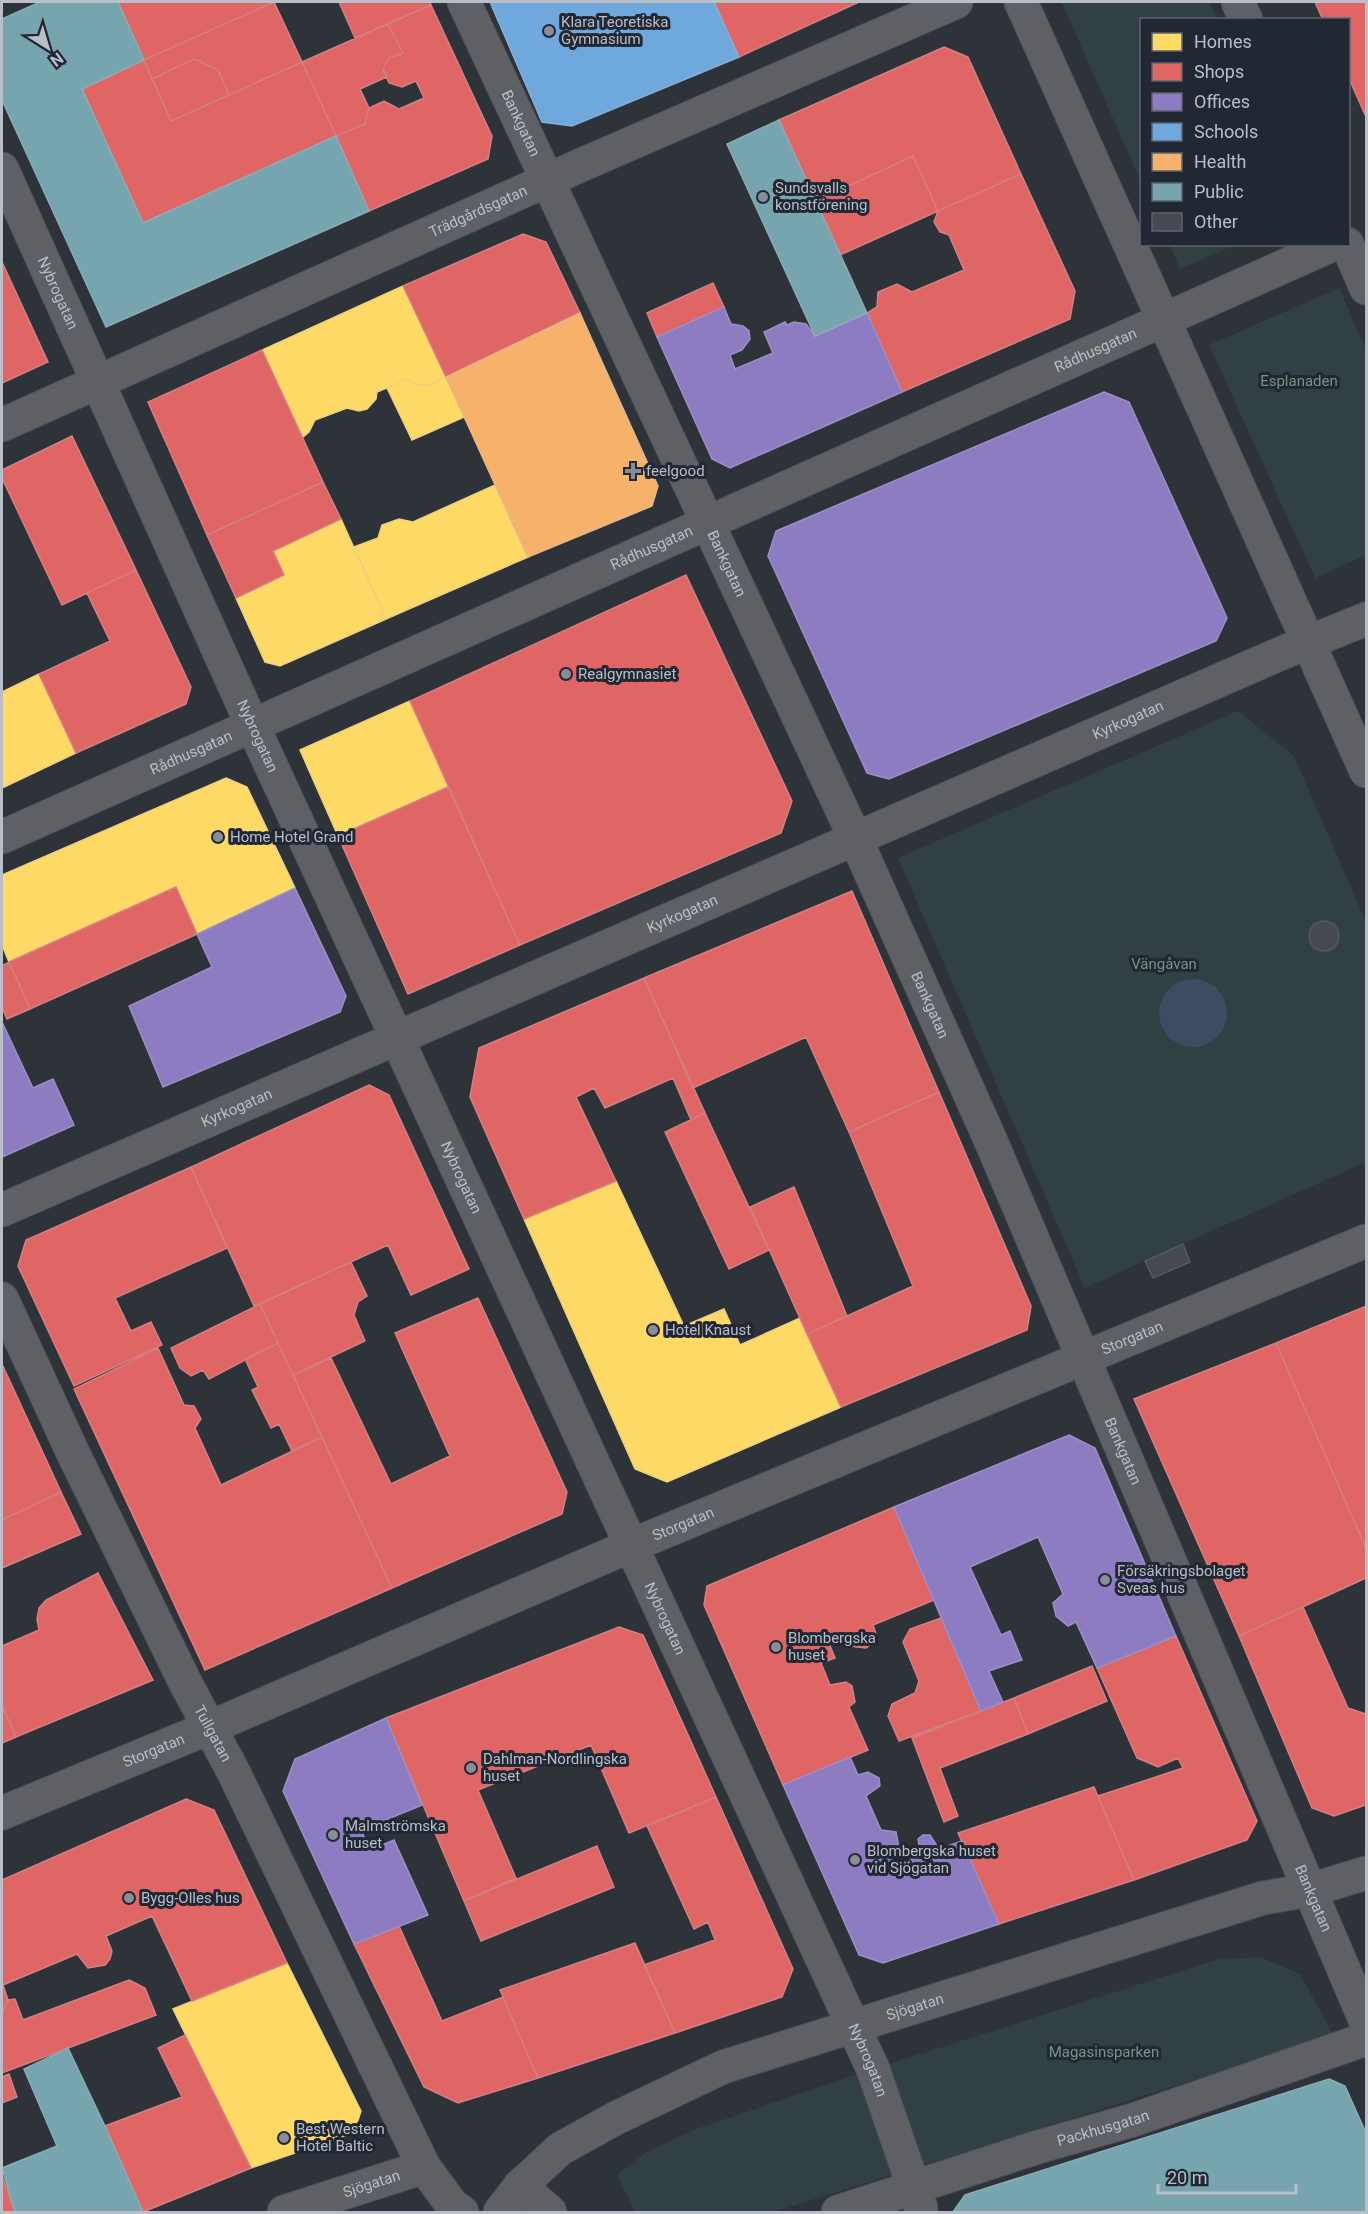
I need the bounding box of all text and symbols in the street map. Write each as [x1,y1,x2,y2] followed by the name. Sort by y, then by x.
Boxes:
[561,13,668,48] place label: Klara Teoretiska Gymnasium
[18,18,78,78] north arrow
[1140,18,1350,246] legend
[542,24,556,38] marker: Klara Teoretiska Gymnasium
[1194,31,1252,52] text: Homes
[46,49,67,71] text: N
[1194,61,1244,82] text: Shops
[498,87,544,159] street label: Bankgatan
[1194,91,1250,112] text: Offices
[1194,121,1258,142] text: Schools
[1194,151,1246,172] text: Health
[775,179,867,214] place label: Sundsvalls konstförening
[426,181,530,241] street label: Trädgårdsgatan
[1194,181,1244,202] text: Public
[756,190,770,204] marker: Sundsvalls konstförening
[1194,211,1238,232] text: Other
[34,254,82,332] street label: Nybrogatan
[1052,324,1139,376] street label: Rådhusgatan
[1260,372,1338,390] park label: Esplanaden
[624,462,642,480] marker: feelgood
[646,462,705,480] place label: feelgood
[608,522,695,574] street label: Rådhusgatan
[703,527,750,600] street label: Bankgatan
[578,665,676,683] place label: Realgymnasiet
[559,667,573,681] marker: Realgymnasiet
[233,697,282,775] street label: Nybrogatan
[1090,697,1166,743] street label: Kyrkogatan
[147,727,235,779] street label: Rådhusgatan
[230,828,353,846] place label: Home Hotel Grand
[211,830,225,844] marker: Home Hotel Grand
[644,891,721,937] street label: Kyrkogatan
[1131,955,1197,973] park label: Vängåvan
[907,969,953,1041] street label: Bankgatan
[199,1085,275,1131] street label: Kyrkogatan
[437,1138,486,1216] street label: Nybrogatan
[1099,1317,1166,1359] street label: Storgatan
[665,1321,751,1339] place label: Hotel Knaust
[646,1323,660,1337] marker: Hotel Knaust
[1101,1415,1145,1487] street label: Bankgatan
[650,1503,717,1545] street label: Storgatan
[1117,1562,1246,1597] place label: Försäkringsbolaget Sveas hus
[1098,1573,1112,1587] marker: Försäkringsbolaget Sveas hus
[641,1579,689,1658] street label: Nybrogatan
[788,1629,876,1664] place label: Blombergska huset
[769,1640,783,1654] marker: Blombergska huset
[190,1702,235,1765] street label: Tullgatan
[120,1730,187,1771] street label: Storgatan
[483,1750,627,1785] place label: Dahlman-Nordlingska huset
[464,1761,478,1775] marker: Dahlman-Nordlingska huset
[345,1817,446,1852] place label: Malmströmska huset
[326,1828,340,1842] marker: Malmströmska huset
[867,1842,996,1877] place label: Blombergska huset vid Sjögatan
[848,1853,862,1867] marker: Blombergska huset vid Sjögatan
[1291,1862,1336,1935] street label: Bankgatan
[141,1889,240,1907] place label: Bygg-Olles hus
[122,1891,136,1905] marker: Bygg-Olles hus
[884,1990,946,2024] street label: Sjögatan
[844,2021,891,2099] street label: Nybrogatan
[1049,2043,1159,2061] park label: Magasinsparken
[1055,2106,1152,2150] street label: Packhusgatan
[296,2120,385,2155] place label: Best Western Hotel Baltic
[277,2131,291,2145] marker: Best Western Hotel Baltic
[1158,2157,1296,2195] scale bar
[341,2166,402,2201] street label: Sjögatan
[1167,2167,1207,2188] text: 20 m

